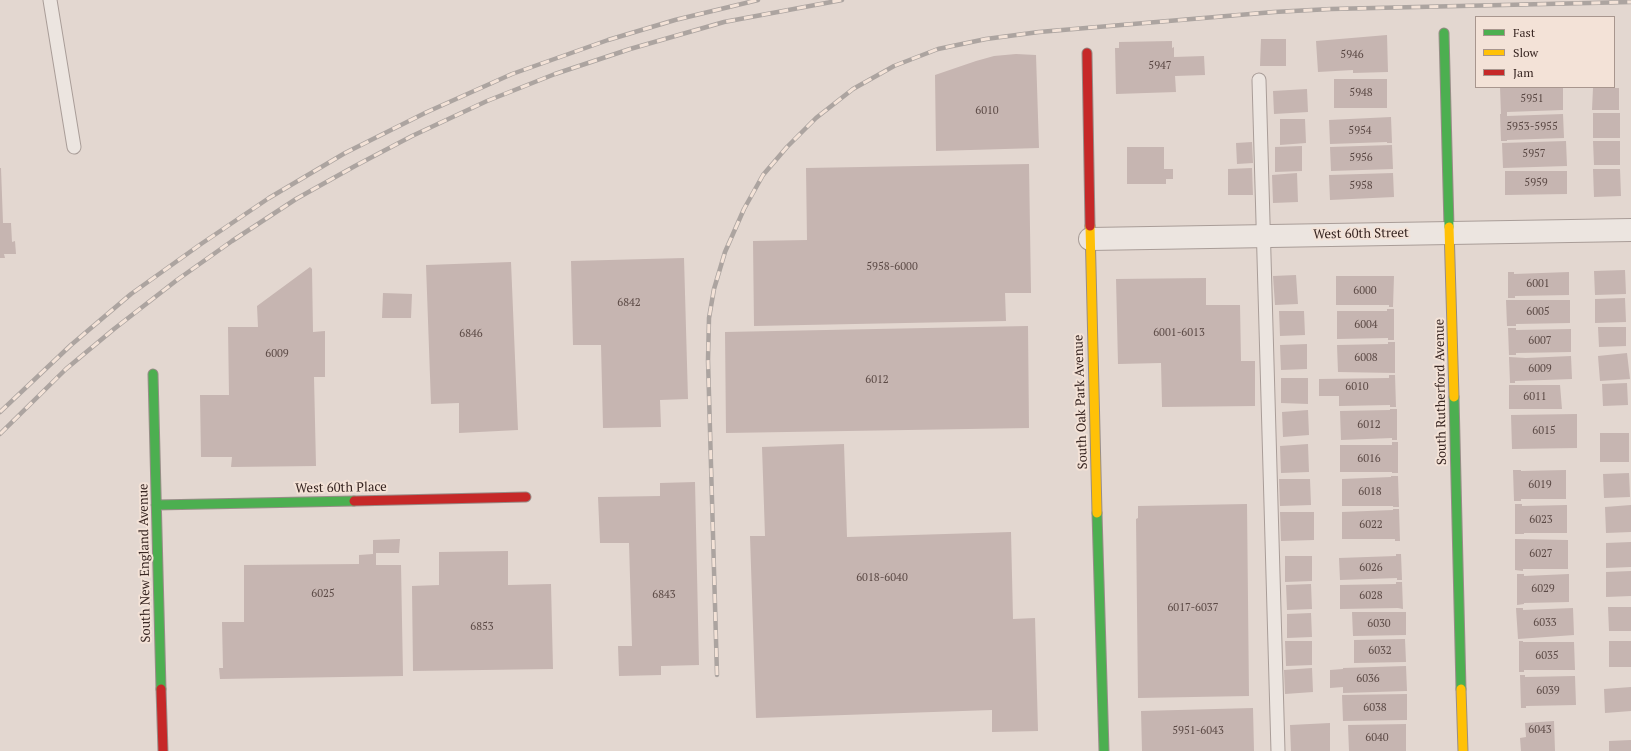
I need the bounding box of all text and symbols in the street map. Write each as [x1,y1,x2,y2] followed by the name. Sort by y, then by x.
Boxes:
[1475,16,1615,88] legend
[1513,25,1535,40] text: Fast
[1513,45,1538,60] text: Slow
[1340,48,1364,62] house number: 5946
[1148,59,1172,73] house number: 5947
[1513,65,1534,80] text: Jam
[1349,86,1373,100] house number: 5948
[1520,92,1544,106] house number: 5951
[975,104,999,118] house number: 6010
[1506,120,1558,134] house number: 5953-5955
[1348,124,1372,138] house number: 5954
[1522,147,1546,161] house number: 5957
[1349,151,1373,165] house number: 5956
[1524,176,1548,190] house number: 5959
[1349,179,1373,193] house number: 5958
[1313,225,1409,243] street label: West 60th Street
[866,260,918,274] house number: 5958-6000
[1526,277,1550,291] house number: 6001
[1353,284,1377,298] house number: 6000
[617,296,641,310] house number: 6842
[1526,305,1550,319] house number: 6005
[1354,318,1378,332] house number: 6004
[1432,319,1450,465] street label: South Rutherford Avenue
[1153,326,1205,340] house number: 6001-6013
[459,327,483,341] house number: 6846
[1071,334,1091,470] street label: South Oak Park Avenue
[1528,334,1552,348] house number: 6007
[265,347,289,361] house number: 6009
[1354,351,1378,365] house number: 6008
[1528,362,1552,376] house number: 6009
[865,373,889,387] house number: 6012
[1345,380,1369,394] house number: 6010
[1523,390,1547,404] house number: 6011
[1357,418,1381,432] house number: 6012
[1532,424,1556,438] house number: 6015
[1357,452,1381,466] house number: 6016
[1528,478,1552,492] house number: 6019
[295,479,387,497] street label: West 60th Place
[136,483,154,643] street label: South New England Avenue
[1358,485,1382,499] house number: 6018
[1529,513,1553,527] house number: 6023
[1359,518,1383,532] house number: 6022
[1529,547,1553,561] house number: 6027
[1359,561,1383,575] house number: 6026
[856,571,908,585] house number: 6018-6040
[1531,582,1555,596] house number: 6029
[311,587,335,601] house number: 6025
[652,588,676,602] house number: 6843
[1359,589,1383,603] house number: 6028
[1167,601,1219,615] house number: 6017-6037
[1533,616,1557,630] house number: 6033
[1367,617,1391,631] house number: 6030
[470,620,494,634] house number: 6853
[1368,644,1392,658] house number: 6032
[1535,649,1559,663] house number: 6035
[1356,672,1380,686] house number: 6036
[1536,684,1560,698] house number: 6039
[1363,701,1387,715] house number: 6038
[1528,723,1552,737] house number: 6043
[1172,724,1224,738] house number: 5951-6043
[1365,731,1389,745] house number: 6040

